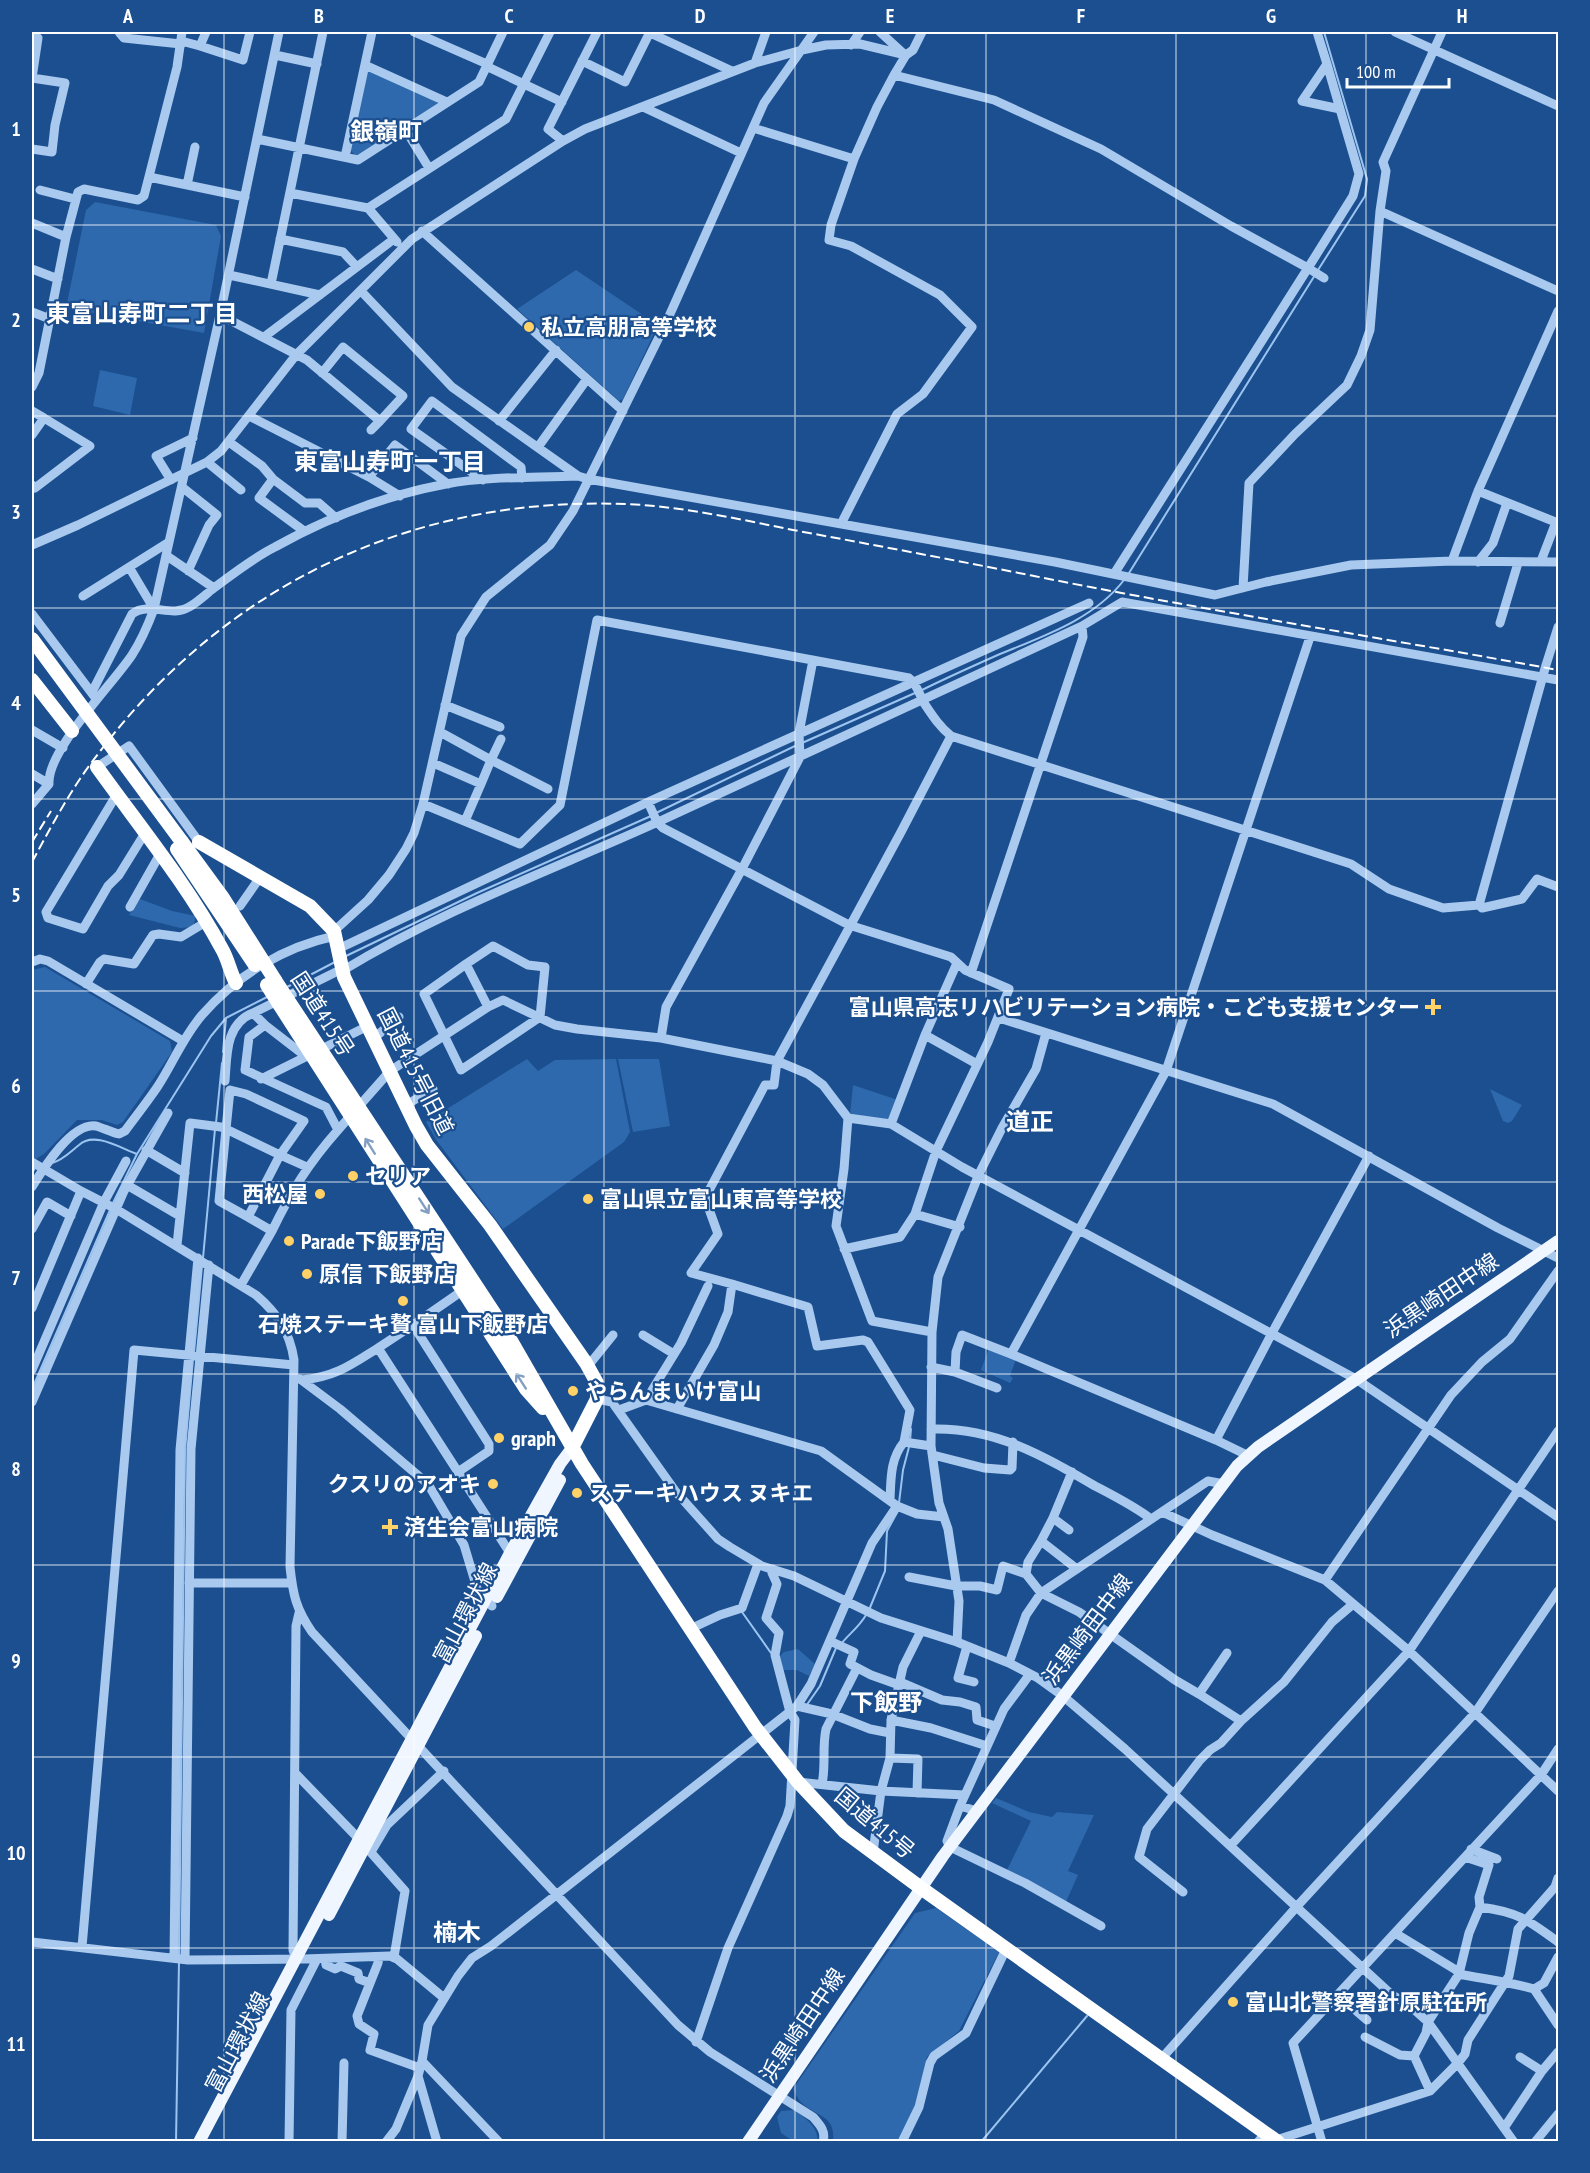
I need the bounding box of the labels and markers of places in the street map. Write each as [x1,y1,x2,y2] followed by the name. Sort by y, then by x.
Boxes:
[541,313,717,341] place label: 私立高朋高等学校
[522,320,536,334] marker: 私立高朋高等学校
[848,993,1420,1021] place label: 富山県高志リハビリテーション病院・こども支援センター
[1424,998,1442,1016] marker: 富山県高志リハビリテーション病院・こども支援センター
[365,1162,431,1190] place label: セリア
[346,1169,360,1183] marker: セリア
[242,1180,308,1208] place label: 西松屋
[600,1185,842,1213] place label: 富山県立富山東高等学校
[313,1187,327,1201] marker: 西松屋
[581,1192,595,1206] marker: 富山県立富山東高等学校
[301,1227,443,1255] place label: Parade下飯野店
[282,1234,296,1248] marker: Parade下飯野店
[319,1260,456,1288] place label: 原信 下飯野店
[300,1267,314,1281] marker: 原信 下飯野店
[396,1294,410,1308] marker: 石焼ステーキ贅 富山下飯野店
[258,1310,548,1338] place label: 石焼ステーキ贅 富山下飯野店
[585,1377,761,1405] place label: やらんまいけ富山
[566,1384,580,1398] marker: やらんまいけ富山
[511,1424,556,1452] place label: graph
[492,1431,506,1445] marker: graph
[328,1470,481,1498] place label: クスリのアオキ
[486,1477,500,1491] marker: クスリのアオキ
[589,1479,814,1507] place label: ステーキハウス ヌキエ
[570,1486,584,1500] marker: ステーキハウス ヌキエ
[404,1513,558,1541] place label: 済生会富山病院
[381,1518,399,1536] marker: 済生会富山病院
[1245,1988,1487,2016] place label: 富山北警察署針原駐在所
[1226,1995,1240,2009] marker: 富山北警察署針原駐在所

